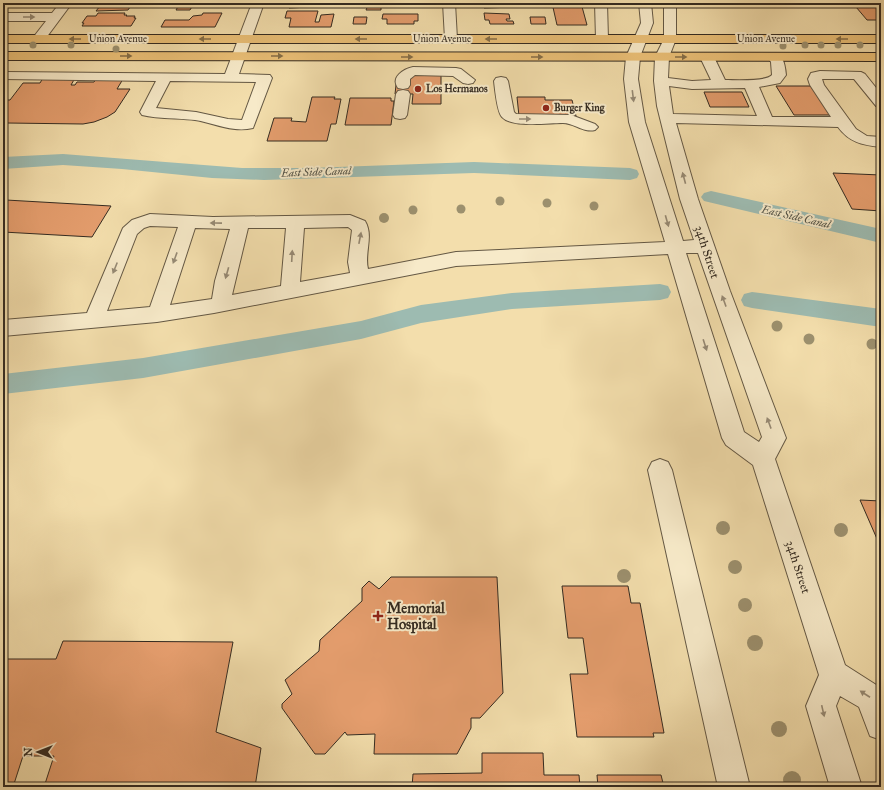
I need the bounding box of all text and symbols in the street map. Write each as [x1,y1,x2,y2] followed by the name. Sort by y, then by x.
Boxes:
[23,14,36,20] one-way arrow
[89,33,147,45] street label: Union Avenue
[413,33,471,45] street label: Union Avenue
[737,33,795,45] street label: Union Avenue
[68,36,81,42] one-way arrow
[198,36,211,42] one-way arrow
[354,36,367,42] one-way arrow
[484,36,497,42] one-way arrow
[835,36,848,42] one-way arrow
[120,53,133,59] one-way arrow
[271,53,284,59] one-way arrow
[401,54,414,60] one-way arrow
[531,54,544,60] one-way arrow
[675,54,688,60] one-way arrow
[426,83,488,95] place label: Los Hermanos
[413,84,423,94] marker: Los Hermanos
[630,90,636,102] one-way arrow
[554,102,605,114] place label: Burger King
[541,103,551,113] marker: Burger King
[519,116,532,122] one-way arrow
[280,164,352,180] water label: East Side Canal
[681,171,687,183] one-way arrow
[759,203,833,231] water label: East Side Canal
[664,215,670,227] one-way arrow
[210,219,222,226] one-way arrow
[692,224,722,281] street label: 34th Street
[357,232,363,245] one-way arrow
[288,250,295,262] one-way arrow
[172,252,178,264] one-way arrow
[111,262,117,274] one-way arrow
[224,268,230,280] one-way arrow
[720,295,726,307] one-way arrow
[702,340,708,352] one-way arrow
[765,417,771,429] one-way arrow
[783,539,813,596] street label: 34th Street
[387,600,446,634] place label: Memorial Hospital
[372,610,384,622] marker: Memorial Hospital
[859,690,871,697] one-way arrow
[821,705,827,718] one-way arrow
[18,732,58,772] north arrow
[22,747,35,757] text: N

